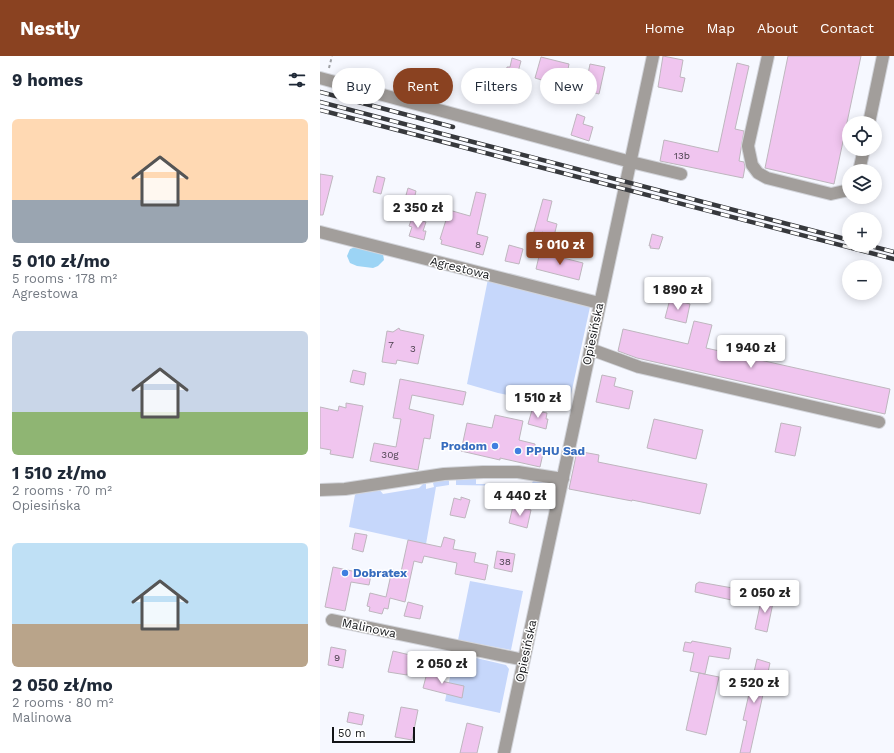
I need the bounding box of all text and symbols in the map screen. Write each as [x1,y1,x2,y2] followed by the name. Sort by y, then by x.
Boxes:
[20,17,80,40] text: Nestly
[644,20,684,36] text: Home
[706,20,735,36] text: Map
[757,20,798,36] text: About
[820,20,874,36] text: Contact
[332,68,385,104] chip: Buy
[393,68,453,104] chip: Rent
[461,68,532,104] chip: Filters
[540,68,597,104] chip: New
[286,69,308,91] icon: filters
[12,70,83,90] text: 9 homes
[842,116,882,300] map controls
[842,116,882,156] button: locate
[124,145,196,217] icon: home
[674,150,690,161] house number: 13b
[842,164,882,204] button: layers
[377,195,459,229] pin: 2 350 zł
[393,200,443,215] text: 2 350 zł
[842,212,882,252] button: +
[519,232,601,266] pin: 5 010 zł
[535,237,585,252] text: 5 010 zł
[475,239,481,250] house number: 8
[12,251,110,271] text: 5 010 zł/mo
[429,254,491,282] street label: Agrestowa
[842,260,882,300] button: −
[12,271,117,286] text: 5 rooms · 178 m²
[637,277,719,311] pin: 1 890 zł
[653,282,703,297] text: 1 890 zł
[12,286,78,301] text: Agrestowa
[580,301,606,366] street label: Opiesińska
[710,335,792,369] pin: 1 940 zł
[388,339,394,350] house number: 7
[726,340,776,355] text: 1 940 zł
[410,343,416,354] house number: 3
[124,357,196,429] icon: home
[497,385,579,419] pin: 1 510 zł
[515,390,561,405] text: 1 510 zł
[441,439,487,453] place label: Prodom
[490,441,500,451] marker: Prodom
[526,444,585,458] place label: PPHU Sad
[513,446,523,456] marker: PPHU Sad
[381,449,399,460] house number: 30g
[12,463,106,483] text: 1 510 zł/mo
[12,483,112,498] text: 2 rooms · 70 m²
[479,483,561,517] pin: 4 440 zł
[494,488,546,503] text: 4 440 zł
[12,498,81,513] text: Opiesińska
[499,556,511,567] house number: 38
[353,566,407,580] place label: Dobratex
[340,568,350,578] marker: Dobratex
[124,569,196,641] icon: home
[724,580,806,614] pin: 2 050 zł
[739,585,791,600] text: 2 050 zł
[341,615,398,641] street label: Malinowa
[513,618,539,683] street label: Opiesińska
[401,651,483,685] pin: 2 050 zł
[334,652,340,663] house number: 9
[416,656,468,671] text: 2 050 zł
[713,670,795,704] pin: 2 520 zł
[12,675,113,695] text: 2 050 zł/mo
[729,675,779,690] text: 2 520 zł
[12,695,113,710] text: 2 rooms · 80 m²
[12,710,72,725] text: Malinowa
[332,725,415,744] scale bar
[338,727,365,740] text: 50 m

